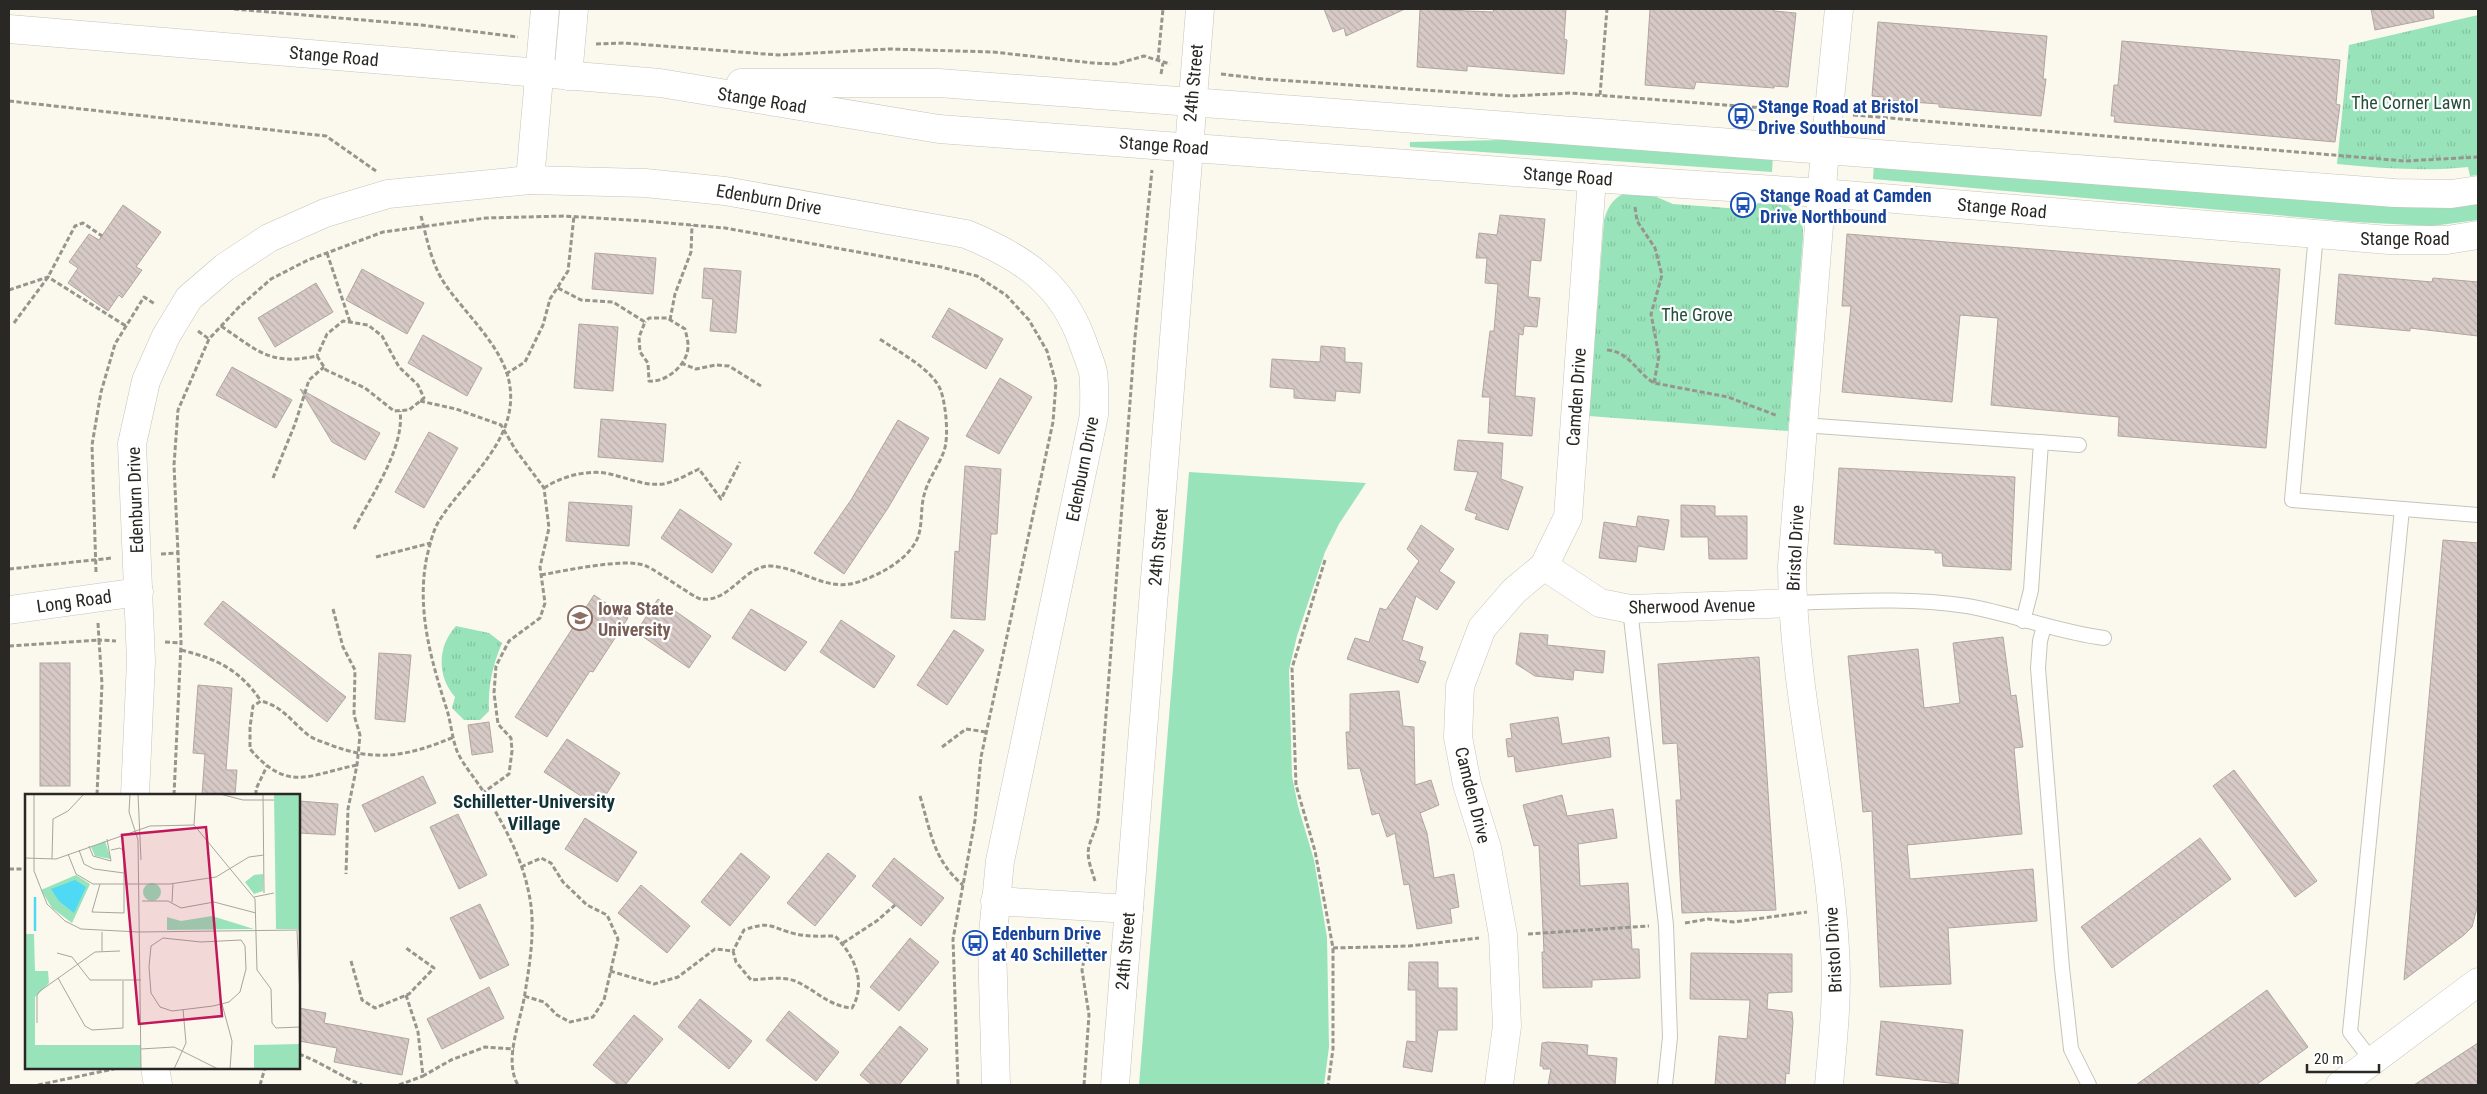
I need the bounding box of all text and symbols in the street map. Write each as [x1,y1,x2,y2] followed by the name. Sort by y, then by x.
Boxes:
[288,42,380,70] street label: Stange Road
[1179,43,1207,123] street label: 24th Street
[716,83,808,117] street label: Stange Road
[2351,92,2471,113] park label: The Corner Lawn
[1758,96,1919,138] place label: Stange Road at Bristol Drive Southbound
[1728,103,1754,129] bus stop icon: Stange Road at Bristol Drive Southbound
[1119,131,1209,159] street label: Stange Road
[1523,162,1613,190] street label: Stange Road
[715,179,823,219] street label: Edenburn Drive
[1760,185,1932,227] place label: Stange Road at Camden Drive Northbound
[1730,192,1756,218] bus stop icon: Stange Road at Camden Drive Northbound
[1956,194,2048,222] street label: Stange Road
[2360,228,2450,249] street label: Stange Road
[1661,304,1733,325] park label: The Grove
[1562,347,1590,447] street label: Camden Drive
[1062,415,1102,523] street label: Edenburn Drive
[123,446,147,554] street label: Edenburn Drive
[1782,505,1808,591] street label: Bristol Drive
[1144,507,1172,587] street label: 24th Street
[35,585,113,617] street label: Long Road
[1628,594,1756,618] street label: Sherwood Avenue
[598,598,674,640] place label: Iowa State University
[567,605,593,631] school or university icon: Iowa State University
[1451,745,1495,845] street label: Camden Drive
[453,790,616,835] district label: Schilletter-University Village
[25,794,300,1069] inset map
[1820,907,1846,993] street label: Bristol Drive
[1111,911,1139,991] street label: 24th Street
[992,923,1107,965] place label: Edenburn Drive at 40 Schilletter
[962,930,988,956] bus stop icon: Edenburn Drive at 40 Schilletter
[2307,1042,2380,1074] scale bar
[2314,1050,2344,1068] text: 20 m

